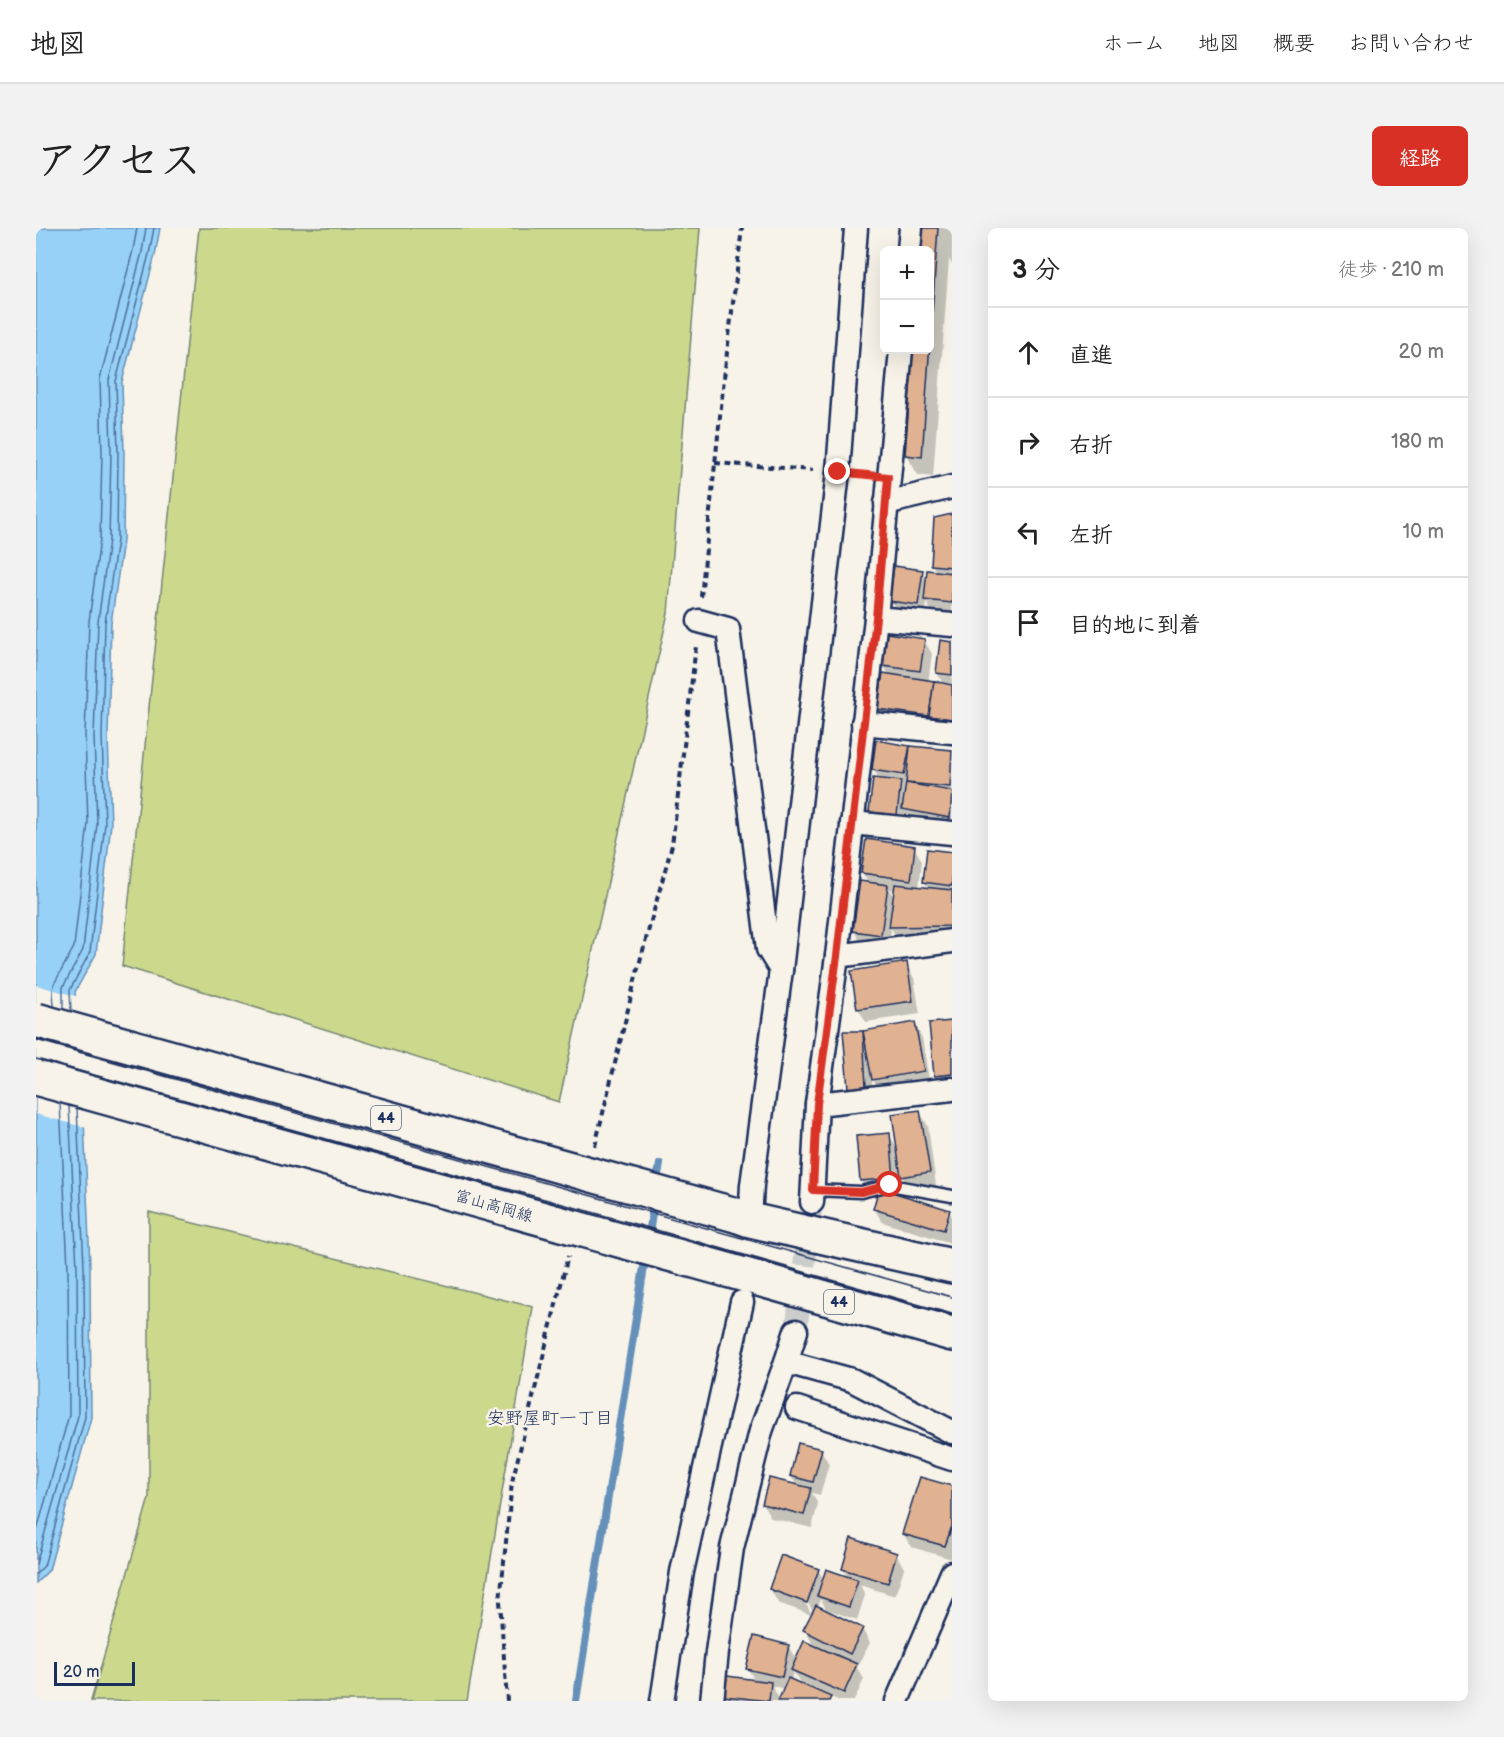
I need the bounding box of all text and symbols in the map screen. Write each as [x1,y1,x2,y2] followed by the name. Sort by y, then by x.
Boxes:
[30,28,86,61] text: 地図
[1103,31,1165,56] text: ホーム
[1198,31,1240,56] text: 地図
[1273,31,1315,56] text: 概要
[1348,31,1474,56] text: お問い合わせ
[1372,126,1468,186] button: 経路
[36,136,201,187] text: アクセス
[880,246,934,354] map controls
[880,246,934,300] button: +
[1012,255,1060,286] text: 3 分
[1338,258,1444,282] text: 徒歩 · 210 m
[880,300,934,354] button: −
[1012,336,1045,369] icon: ahead
[1399,340,1444,364] text: 20 m
[1069,342,1113,369] text: 直進
[1012,426,1045,459] icon: right
[1391,430,1444,454] text: 180 m
[1069,432,1113,459] text: 右折
[824,458,850,484] route end
[1012,516,1045,549] icon: left
[1403,520,1444,544] text: 10 m
[1069,522,1113,549] text: 左折
[1012,606,1045,639] icon: arrive
[1069,612,1201,639] text: 目的地に到着
[371,1106,401,1130] road number: 44
[876,1171,902,1197] route start
[453,1186,535,1227] street label: 富山高岡線
[824,1290,854,1314] road number: 44
[487,1408,613,1429] district label: 安野屋町一丁目
[54,1659,135,1686] scale bar
[63,1663,99,1682] text: 20 m

